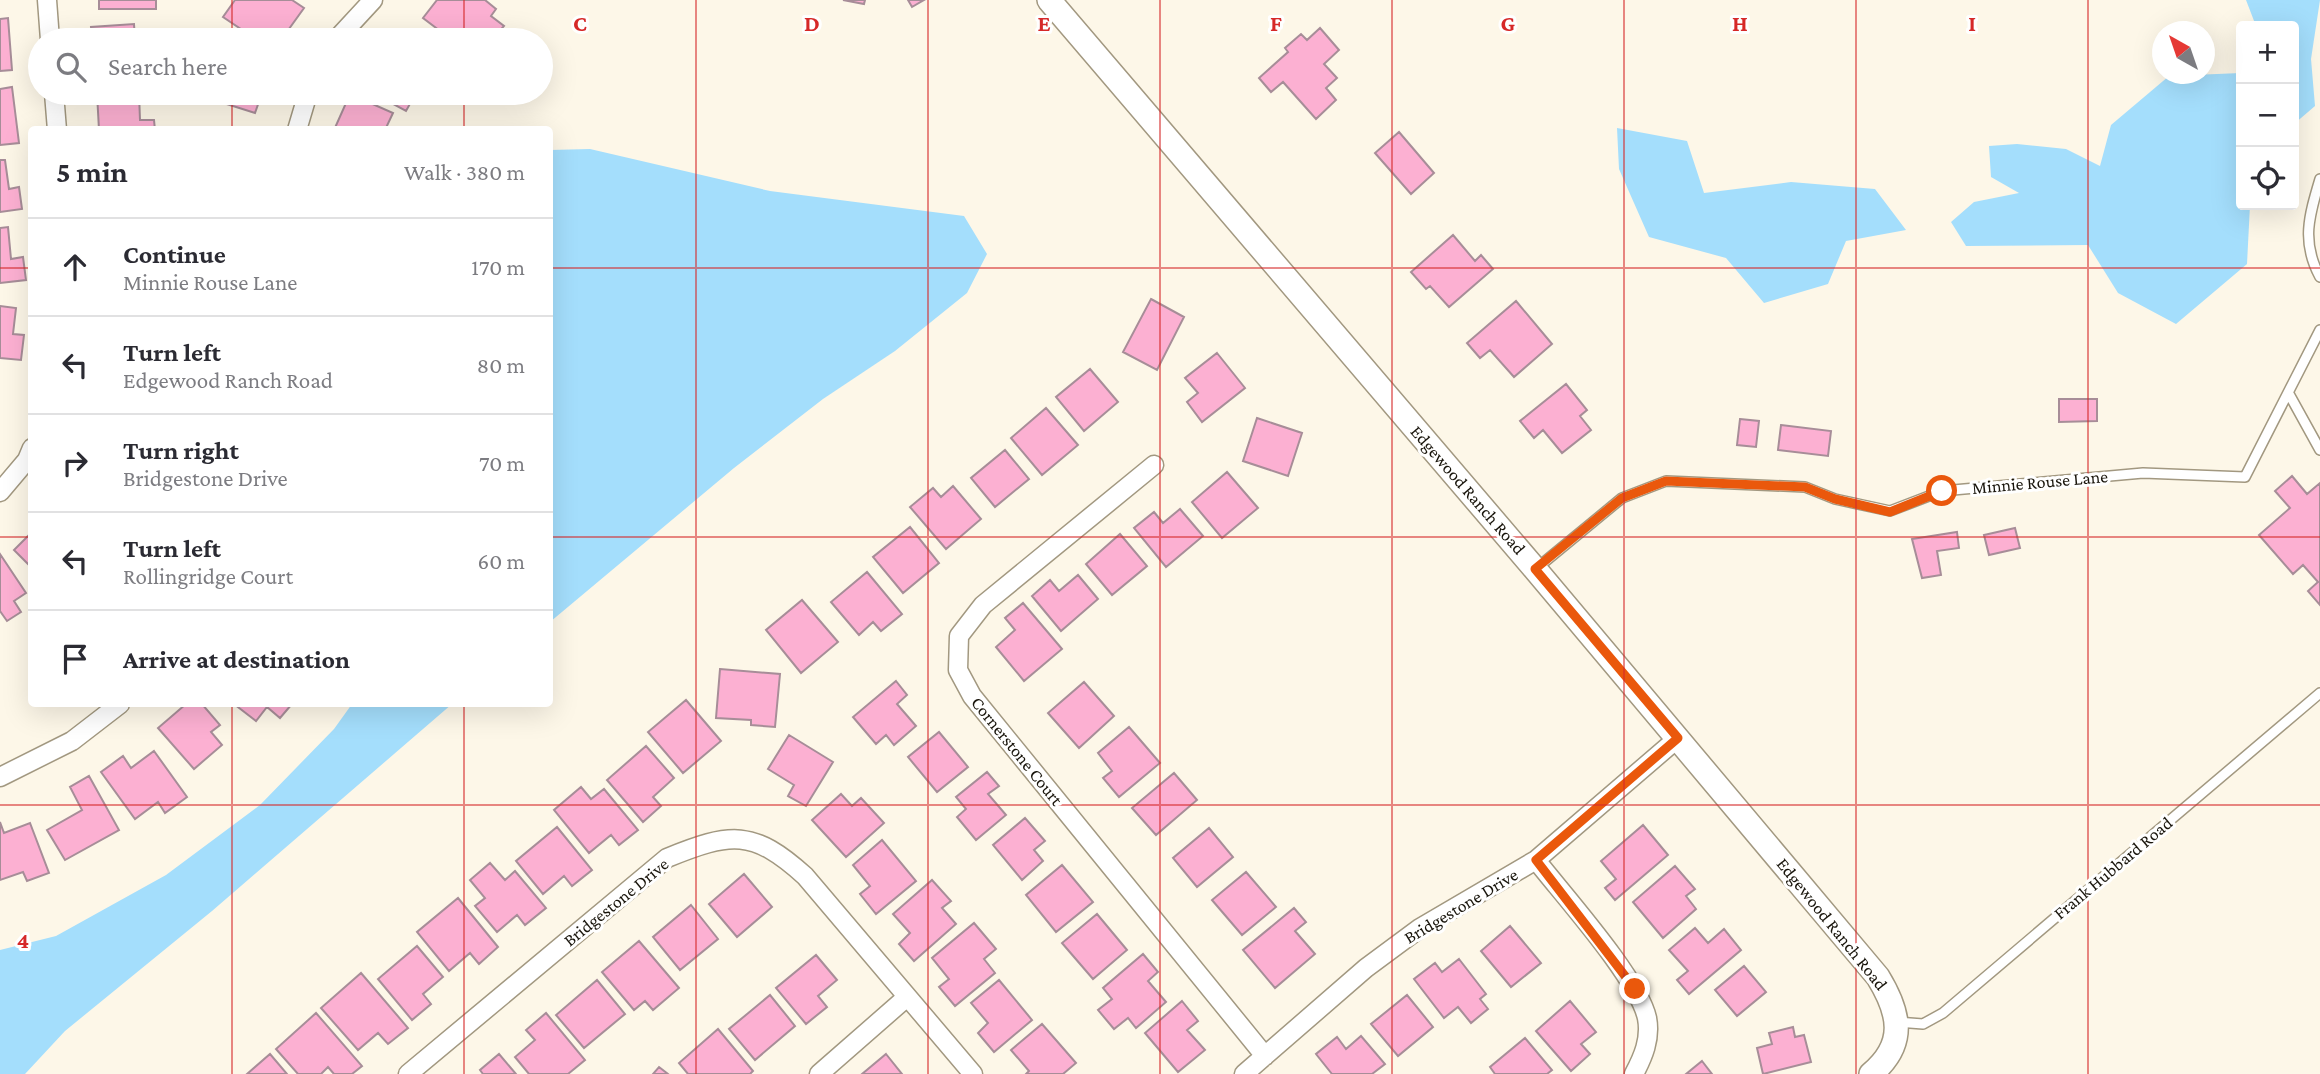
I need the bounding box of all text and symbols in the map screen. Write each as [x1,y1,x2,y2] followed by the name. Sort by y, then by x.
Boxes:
[573,10,587,36] text: C
[804,10,820,36] text: D
[1037,10,1051,36] text: E
[1270,10,1282,36] text: F
[1501,10,1516,36] text: G
[1732,10,1748,36] text: H
[1968,10,1976,36] text: I
[2152,21,2215,84] north arrow
[2236,21,2299,210] map controls
[2236,21,2299,84] button: +
[28,28,553,105] search box
[52,48,90,86] icon: search
[108,52,227,81] text: Search here
[2236,84,2299,147] button: −
[2236,147,2299,210] button: locate
[56,155,128,188] text: 5 min
[404,159,525,185] text: Walk · 380 m
[123,240,226,269] text: Continue
[56,248,94,286] icon: ahead
[471,254,525,280] text: 170 m
[123,269,297,295] text: Minnie Rouse Lane
[123,338,221,367] text: Turn left
[56,346,94,384] icon: left
[477,352,525,378] text: 80 m
[123,367,333,393] text: Edgewood Ranch Road
[1407,421,1530,559] street label: Edgewood Ranch Road
[123,436,239,465] text: Turn right
[56,444,94,482] icon: right
[479,450,525,476] text: 70 m
[123,465,288,491] text: Bridgestone Drive
[1971,466,2109,498] street label: Minnie Rouse Lane
[1926,475,1957,506] route start
[123,534,221,563] text: Turn left
[56,542,94,580] icon: left
[478,548,525,574] text: 60 m
[123,563,293,589] text: Rollingridge Court
[56,640,94,678] icon: arrive
[123,645,350,674] text: Arrive at destination
[967,693,1068,810] street label: Cornerstone Court
[2050,812,2177,923] street label: Frank Hubbard Road
[560,854,672,950] street label: Bridgestone Drive
[1773,854,1892,995] street label: Edgewood Ranch Road
[1401,864,1521,948] street label: Bridgestone Drive
[17,927,29,953] text: 4
[1619,973,1650,1004] route end

